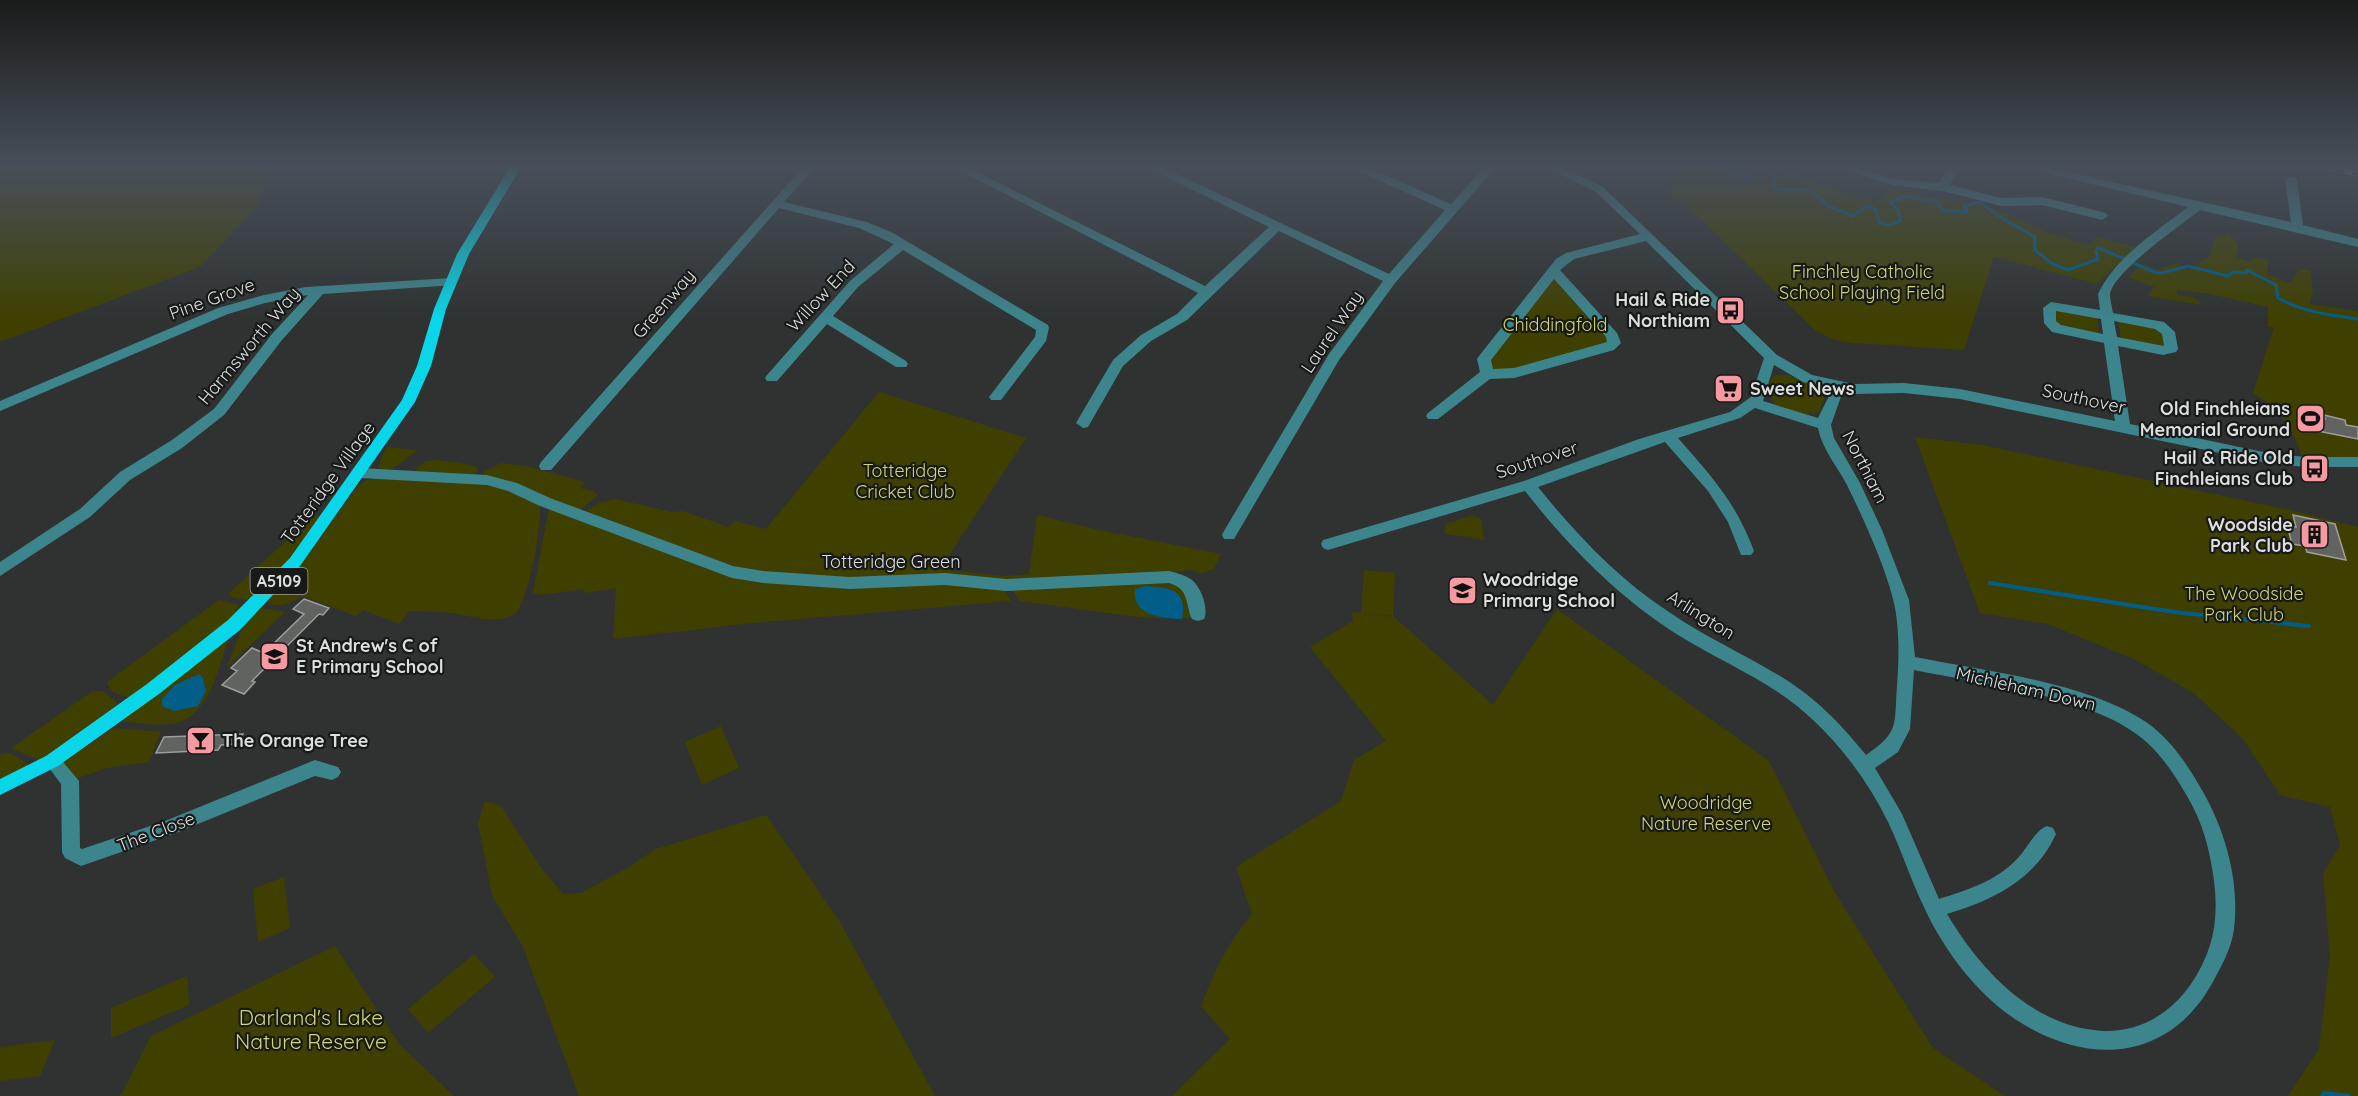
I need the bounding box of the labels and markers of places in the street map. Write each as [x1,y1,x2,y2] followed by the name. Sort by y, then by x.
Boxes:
[1615,288,1710,332] place label: Hail & Ride Northiam
[1715,294,1747,326] bus stop icon: Hail & Ride Northiam
[1713,373,1745,405] supermarket icon: Sweet News
[1750,377,1855,400] place label: Sweet News
[2140,397,2290,441] place label: Old Finchleians Memorial Ground
[2295,403,2327,435] sports icon: Old Finchleians Memorial Ground
[2155,446,2293,490] place label: Hail & Ride Old Finchleians Club
[2298,452,2330,484] bus stop icon: Hail & Ride Old Finchleians Club
[2208,513,2293,557] place label: Woodside Park Club
[2298,519,2330,551] building icon: Woodside Park Club
[1483,568,1615,612] place label: Woodridge Primary School
[1446,574,1478,606] school or university icon: Woodridge Primary School
[296,634,444,678] place label: St Andrew's C of E Primary School
[259,640,291,672] school or university icon: St Andrew's C of E Primary School
[185,725,217,757] bar icon: The Orange Tree
[222,729,368,752] place label: The Orange Tree

